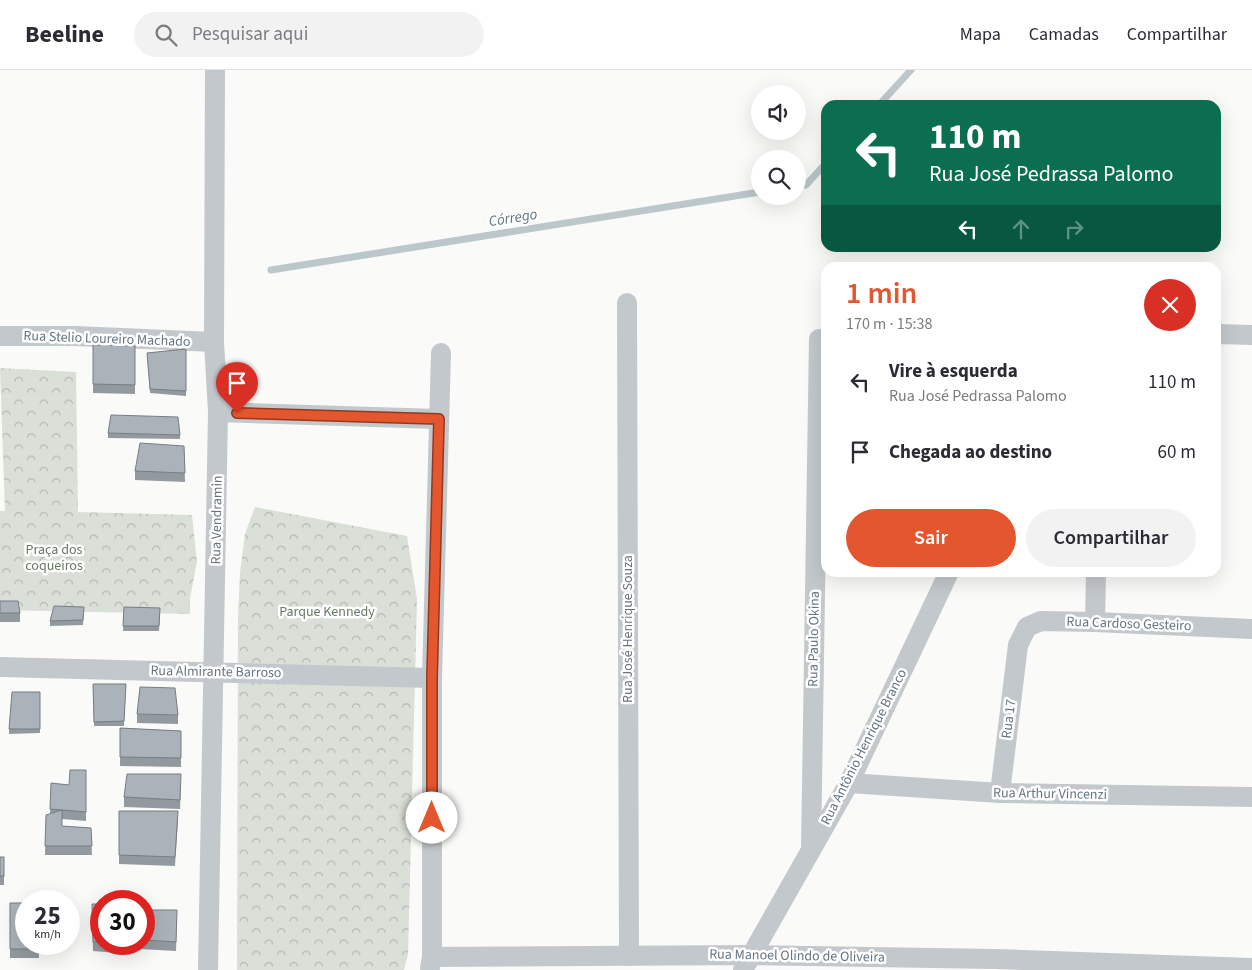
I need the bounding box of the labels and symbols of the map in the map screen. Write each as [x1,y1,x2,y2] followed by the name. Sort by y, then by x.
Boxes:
[487,204,539,232] water label: Córrego
[23,326,191,352] street label: Rua Stelio Loureiro Machado
[216,362,258,413] pin
[206,475,228,565] street label: Rua Vendramin
[25,540,83,576] park label: Praça dos coqueiros
[618,555,638,703] street label: Rua José Henrique Souza
[803,591,825,687] street label: Rua Paulo Okina
[279,602,375,622] park label: Parque Kennedy
[1066,612,1192,636] street label: Rua Cardoso Gesteiro
[150,661,282,683] street label: Rua Almirante Barroso
[816,666,912,828] street label: Rua Antônio Henrique Branco
[997,698,1021,740] street label: Rua 17
[993,783,1107,805] street label: Rua Arthur Vincenzi
[405,791,457,843] position arrow
[90,890,155,955] speed limit sign: 30
[709,944,885,968] street label: Rua Manoel Olindo de Oliveira

